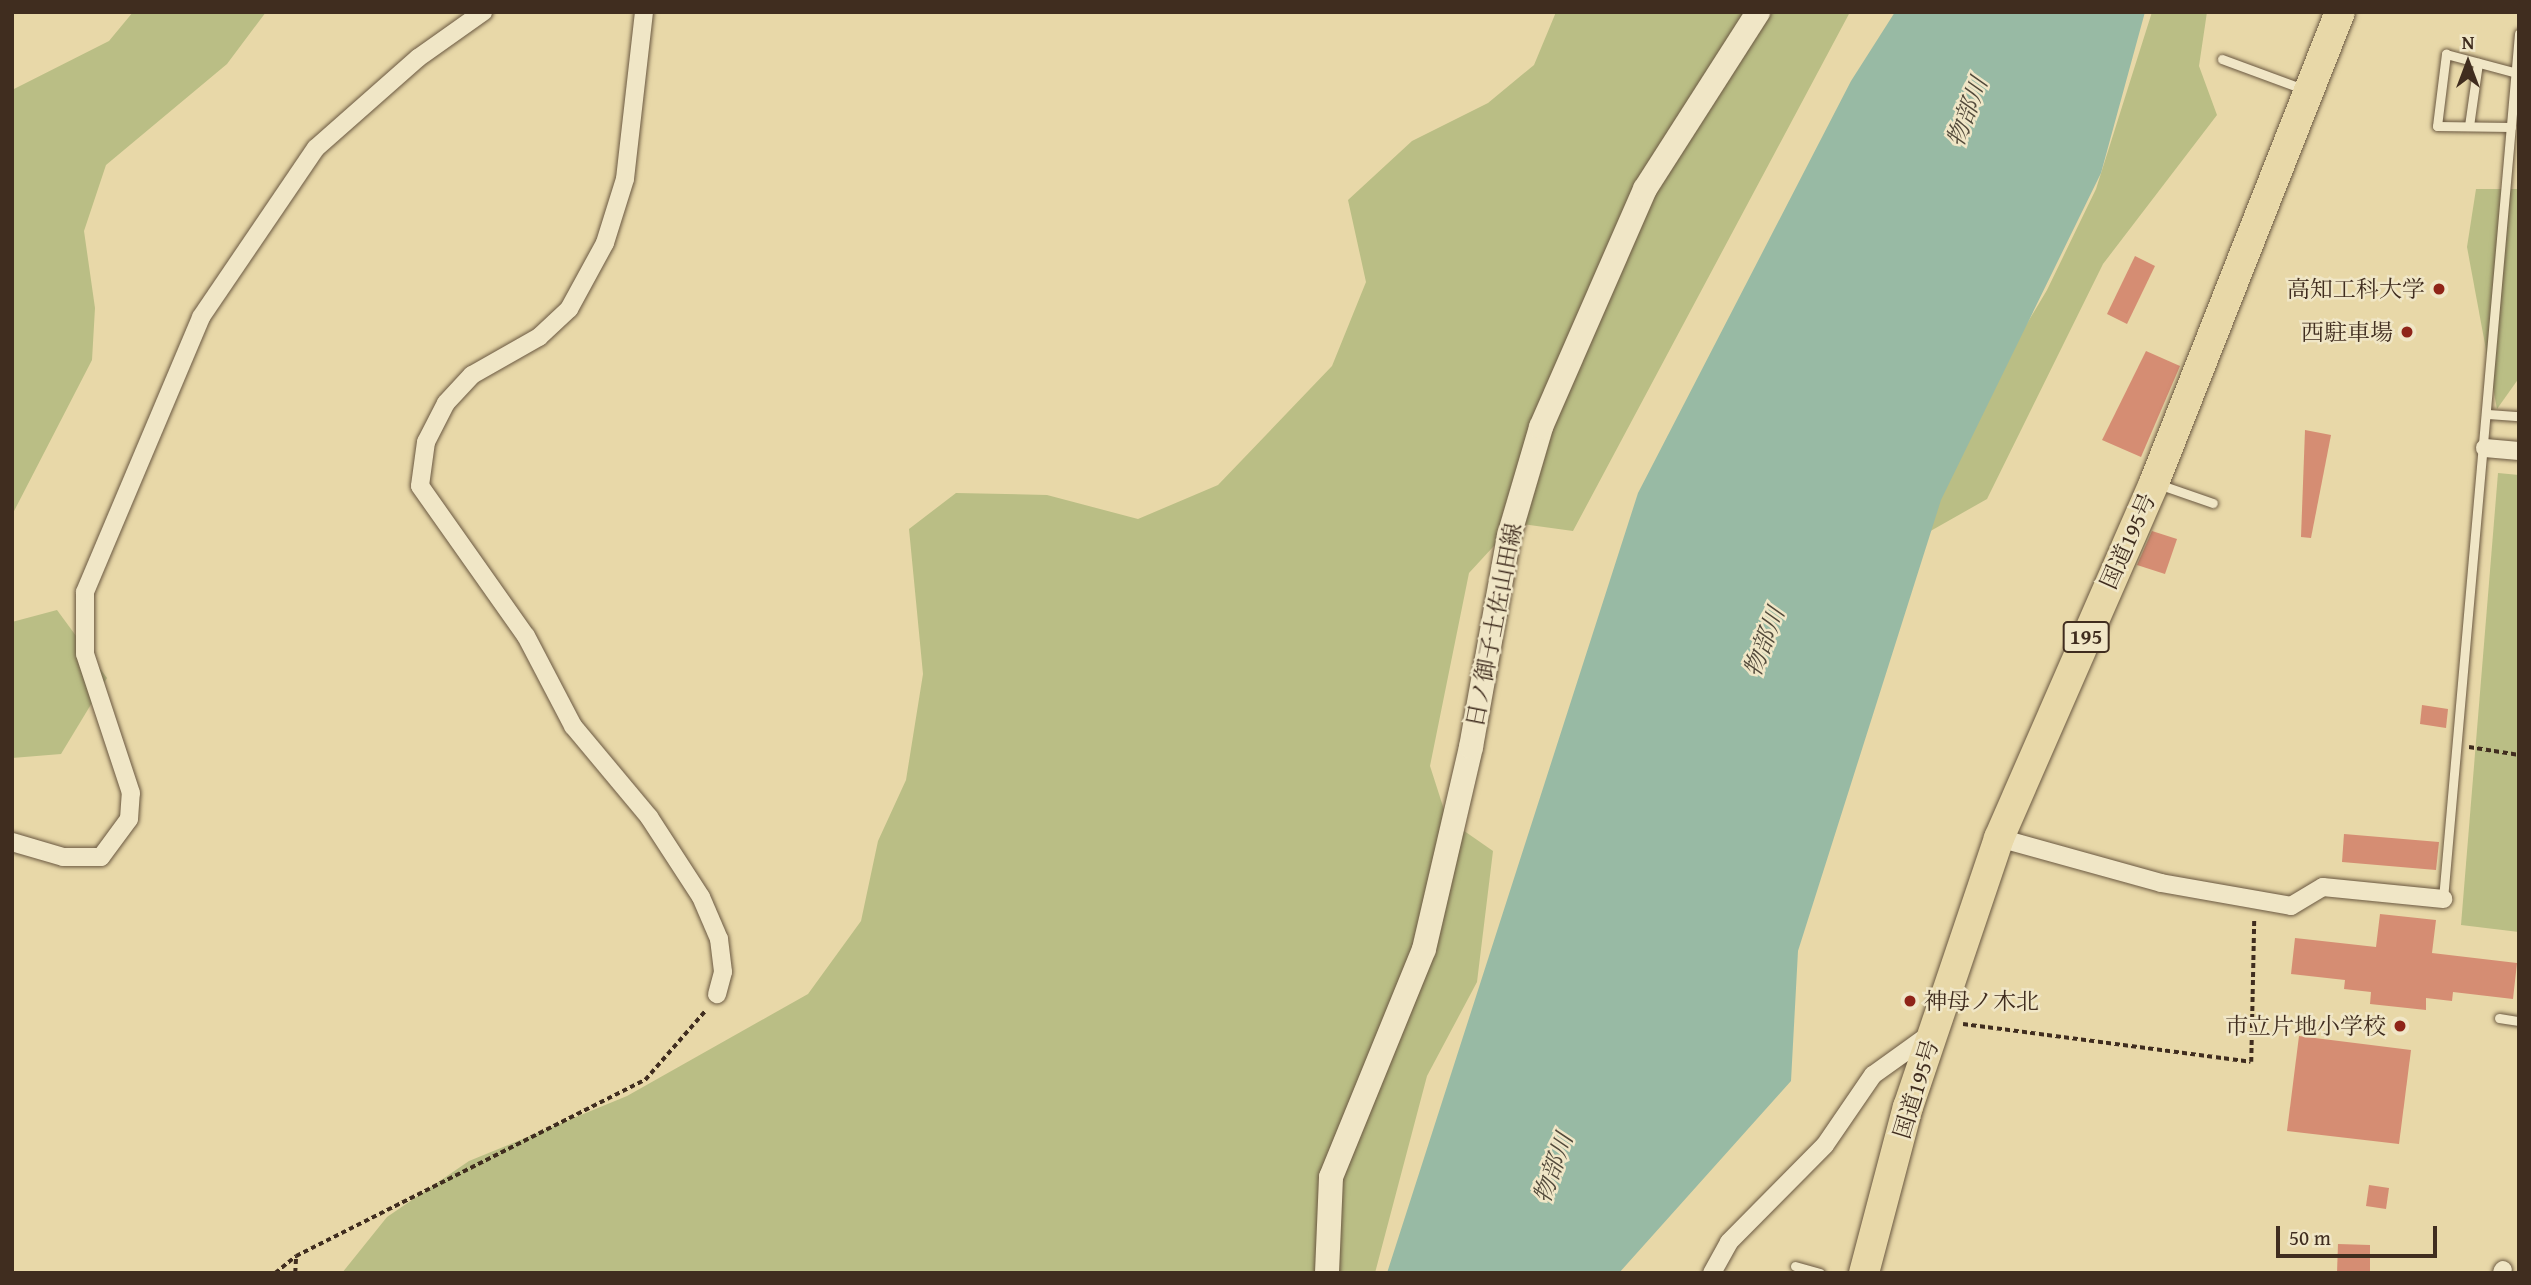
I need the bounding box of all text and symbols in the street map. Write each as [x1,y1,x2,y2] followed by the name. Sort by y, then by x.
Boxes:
[2433,28,2503,98] north arrow
[2462,28,2474,56] text: N
[1941,73,1993,151] water label: 物部川
[2287,275,2425,303] place label: 高知工科大学
[2431,281,2447,297] marker: 高知工科大学
[2301,318,2393,346] place label: 西駐車場
[2399,324,2415,340] marker: 西駐車場
[2095,489,2161,593] street label: 国道195号
[1461,521,1527,729] street label: 日ノ御子土佐山田線
[1738,603,1790,681] water label: 物部川
[2062,620,2110,654] road number: 195
[1924,987,2039,1015] place label: 神母ノ木北
[1902,993,1918,1009] marker: 神母ノ木北
[2225,1012,2386,1040] place label: 市立片地小学校
[2392,1018,2408,1034] marker: 市立片地小学校
[1888,1036,1944,1142] street label: 国道195号
[1527,1129,1579,1207] water label: 物部川
[2279,1212,2440,1256] scale bar
[2289,1222,2331,1253] text: 50 m

